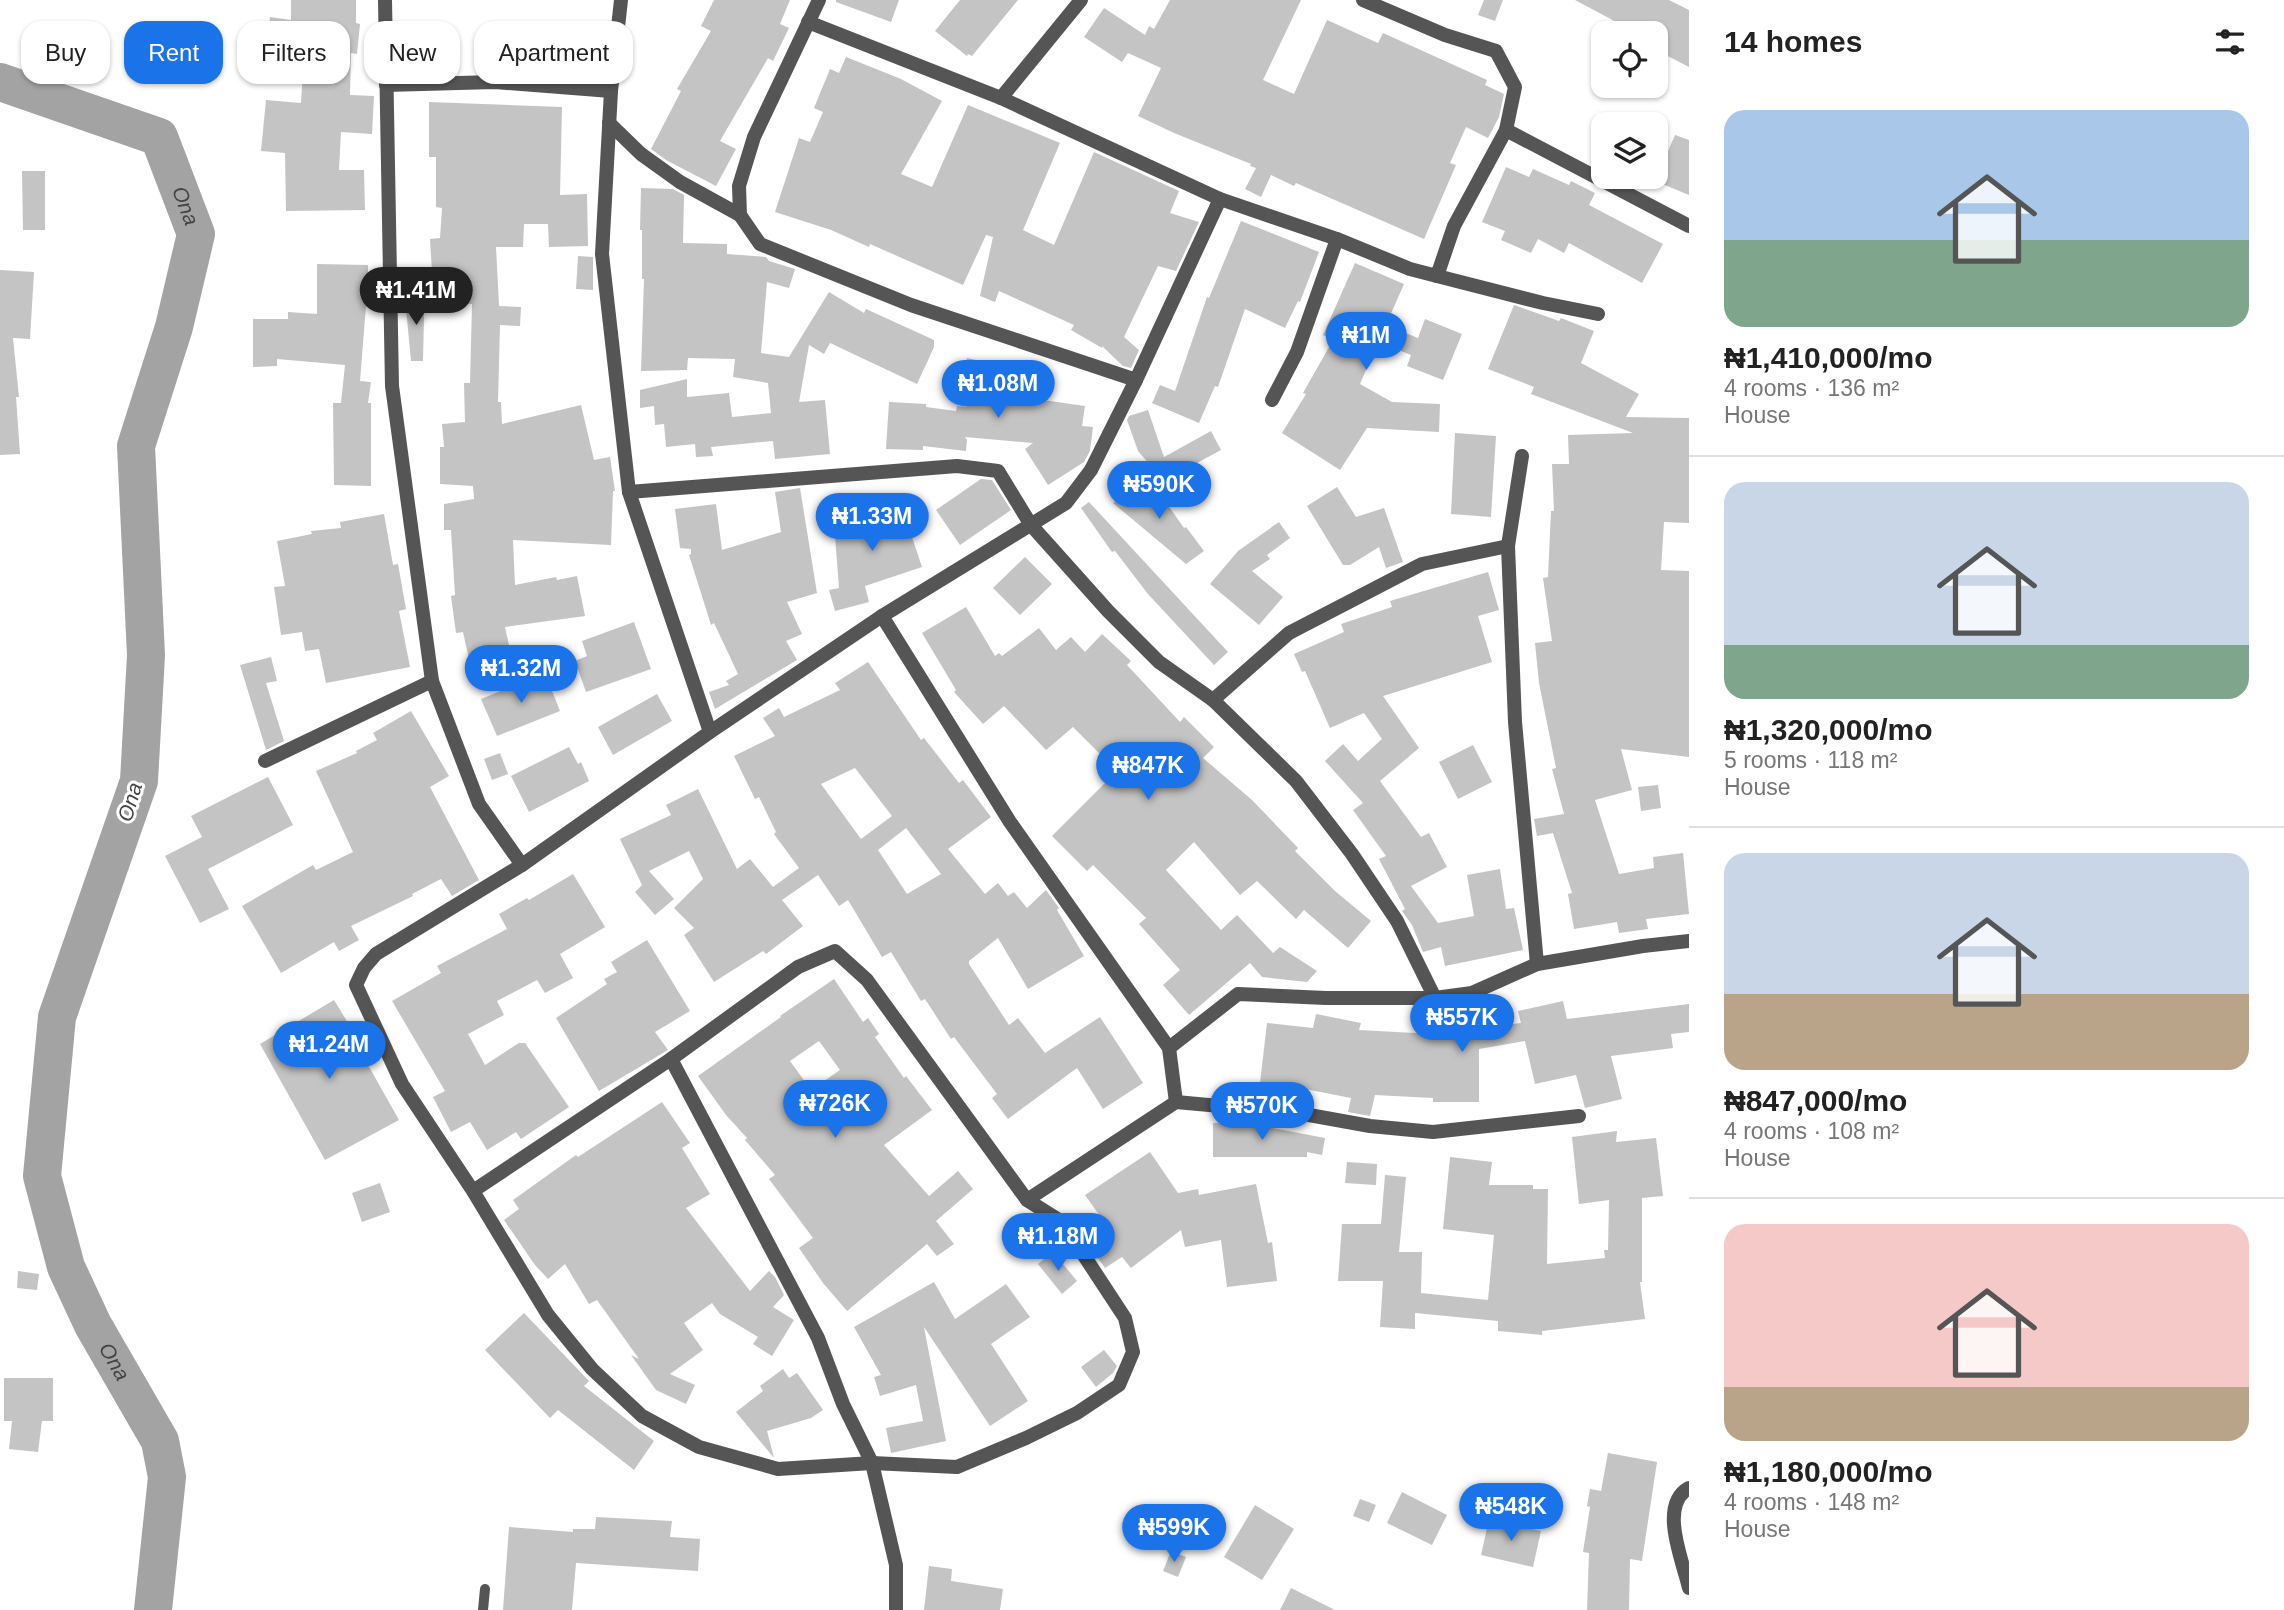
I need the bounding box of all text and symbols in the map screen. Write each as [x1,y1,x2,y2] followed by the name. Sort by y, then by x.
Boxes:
[21,21,110,84] chip: Buy
[124,21,223,84] chip: Rent
[237,21,350,84] chip: Filters
[364,21,460,84] chip: New
[474,21,633,84] chip: Apartment
[1591,21,1668,189] map controls
[1591,21,1668,98] button: locate
[2211,23,2249,61] icon: filters
[1724,25,1862,58] text: 14 homes
[1591,112,1668,189] button: layers
[1924,156,2050,282] icon: home
[168,183,204,228] water label: Ona
[359,268,473,327] pin: ₦1.41M
[376,277,456,303] text: ₦1.41M
[1332,312,1400,372] pin: ₦1M
[1342,322,1390,348] text: ₦1M
[1724,341,1932,374] text: ₦1,410,000/mo
[941,360,1055,420] pin: ₦1.08M
[958,370,1038,396] text: ₦1.08M
[1724,375,1899,401] text: 4 rooms · 136 m²
[1724,402,1790,428] text: House
[1110,462,1208,521] pin: ₦590K
[1123,471,1195,497] text: ₦590K
[815,494,929,553] pin: ₦1.33M
[832,503,912,529] text: ₦1.33M
[1924,528,2050,654] icon: home
[464,646,578,705] pin: ₦1.32M
[481,655,561,681] text: ₦1.32M
[1724,713,1932,746] text: ₦1,320,000/mo
[1099,742,1197,802] pin: ₦847K
[1724,747,1897,773] text: 5 rooms · 118 m²
[1112,752,1184,778] text: ₦847K
[1724,774,1790,800] text: House
[113,780,146,824] water label: Ona
[1924,899,2050,1025] icon: home
[1413,995,1511,1054] pin: ₦557K
[1426,1004,1498,1030] text: ₦557K
[272,1021,386,1081] pin: ₦1.24M
[289,1031,369,1057] text: ₦1.24M
[786,1080,884,1140] pin: ₦726K
[1213,1082,1311,1142] pin: ₦570K
[1724,1084,1907,1117] text: ₦847,000/mo
[799,1090,871,1116] text: ₦726K
[1226,1092,1298,1118] text: ₦570K
[1724,1118,1899,1144] text: 4 rooms · 108 m²
[1724,1145,1790,1171] text: House
[1001,1214,1115,1273] pin: ₦1.18M
[1018,1223,1098,1249] text: ₦1.18M
[1924,1270,2050,1396] icon: home
[95,1339,135,1384] water label: Ona
[1724,1455,1932,1488] text: ₦1,180,000/mo
[1462,1484,1560,1543] pin: ₦548K
[1724,1489,1899,1515] text: 4 rooms · 148 m²
[1475,1493,1547,1519] text: ₦548K
[1125,1504,1223,1564] pin: ₦599K
[1138,1514,1210,1540] text: ₦599K
[1724,1516,1790,1542] text: House

